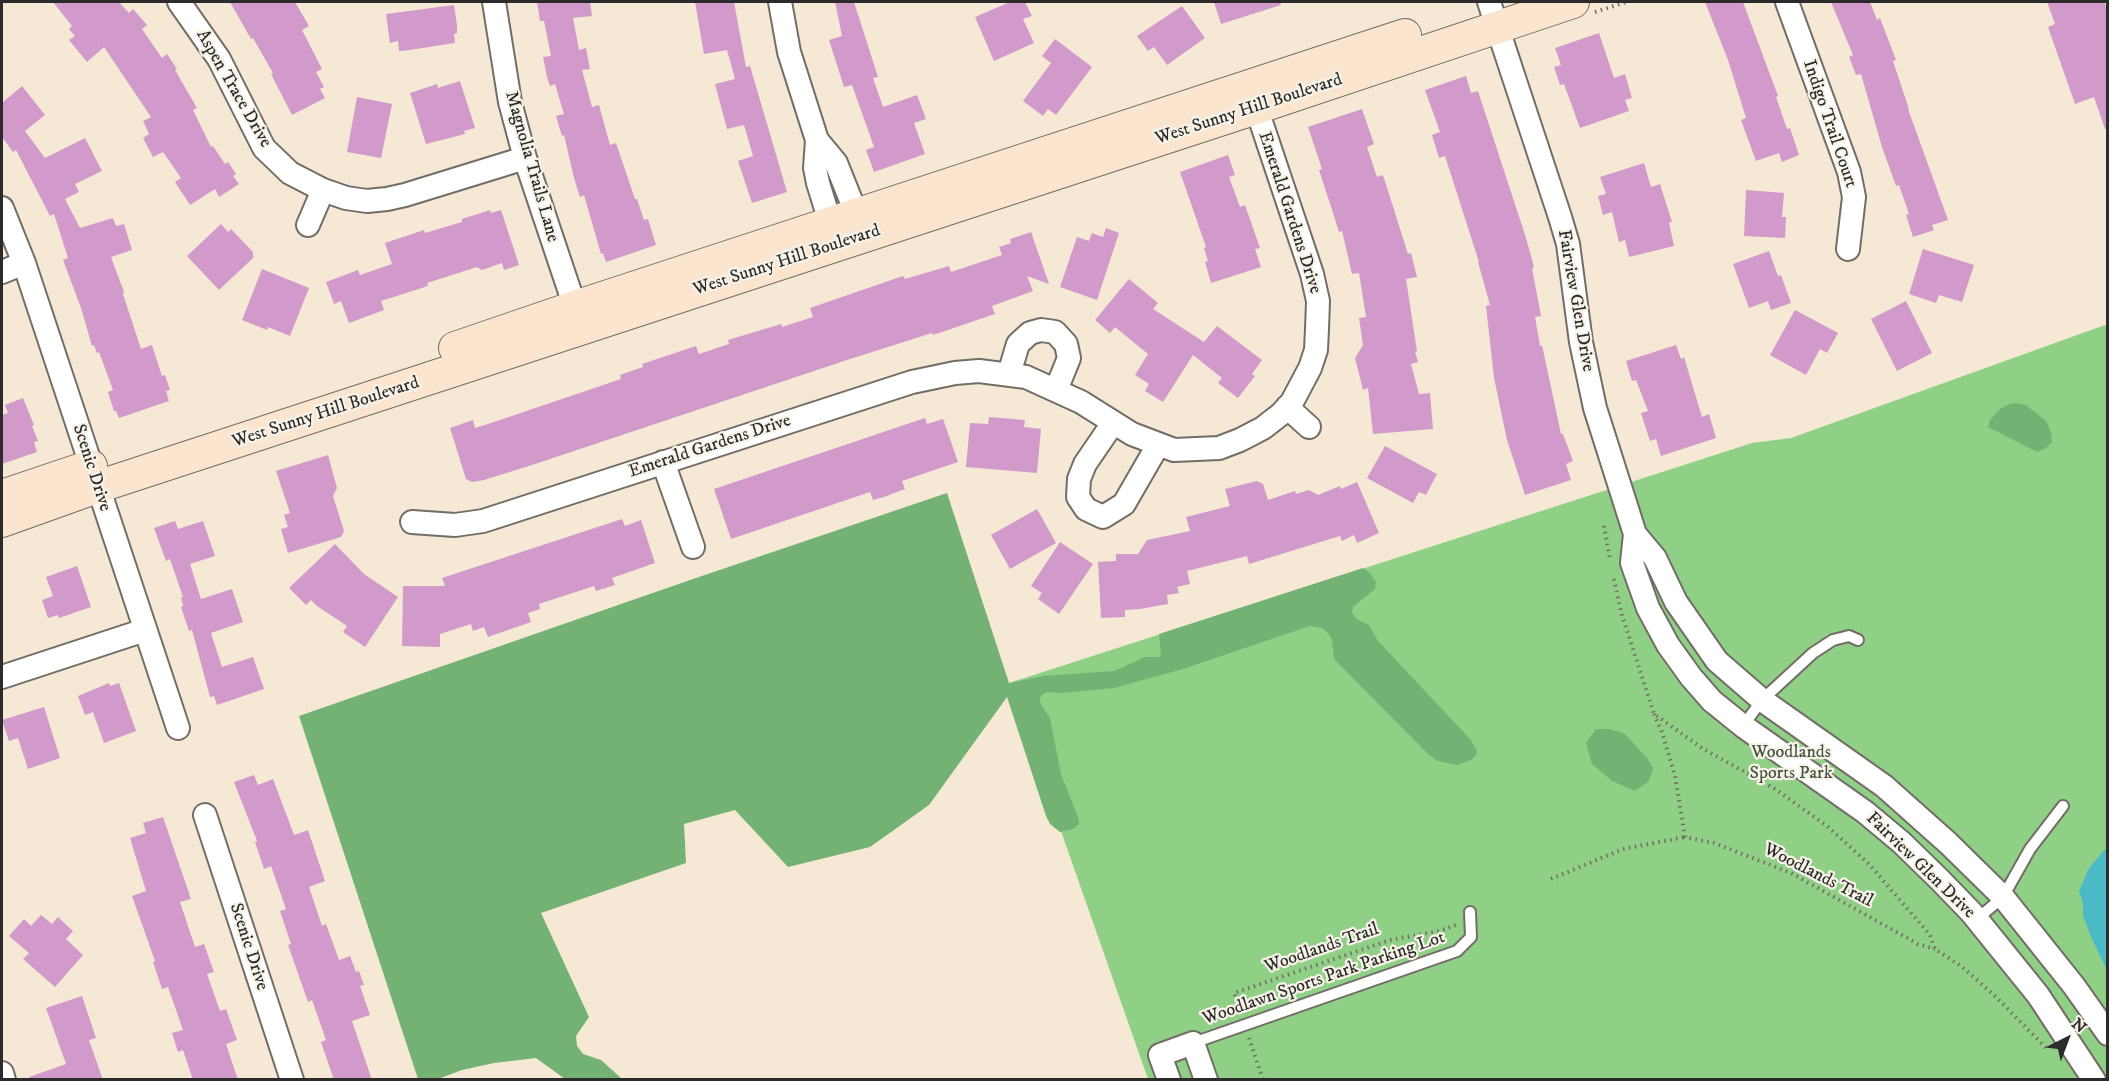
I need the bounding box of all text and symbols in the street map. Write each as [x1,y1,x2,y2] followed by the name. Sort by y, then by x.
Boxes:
[191,26,275,152] street label: Aspen Trace Drive
[1797,57,1861,191] street label: Indigo Trail Court
[1153,70,1345,150] street label: West Sunny Hill Boulevard
[499,89,563,245] street label: Magnolia Trails Lane
[1253,129,1325,297] street label: Emerald Gardens Drive
[691,221,883,301] street label: West Sunny Hill Boulevard
[1552,228,1598,374] street label: Fairview Glen Drive
[230,373,422,453] street label: West Sunny Hill Boulevard
[626,411,794,483] street label: Emerald Gardens Drive
[67,422,115,514] street label: Scenic Drive
[1749,742,1833,784] park label: Woodlands Sports Park
[1861,808,1979,924] street label: Fairview Glen Drive
[1760,839,1876,913] street label: Woodlands Trail
[224,901,272,993] street label: Scenic Drive
[1262,919,1382,979] street label: Woodlands Trail
[1200,927,1448,1031] street label: Woodlawn Sports Park Parking Lot
[2037,1009,2097,1069] north arrow
[2067,1014,2091,1037] text: N

